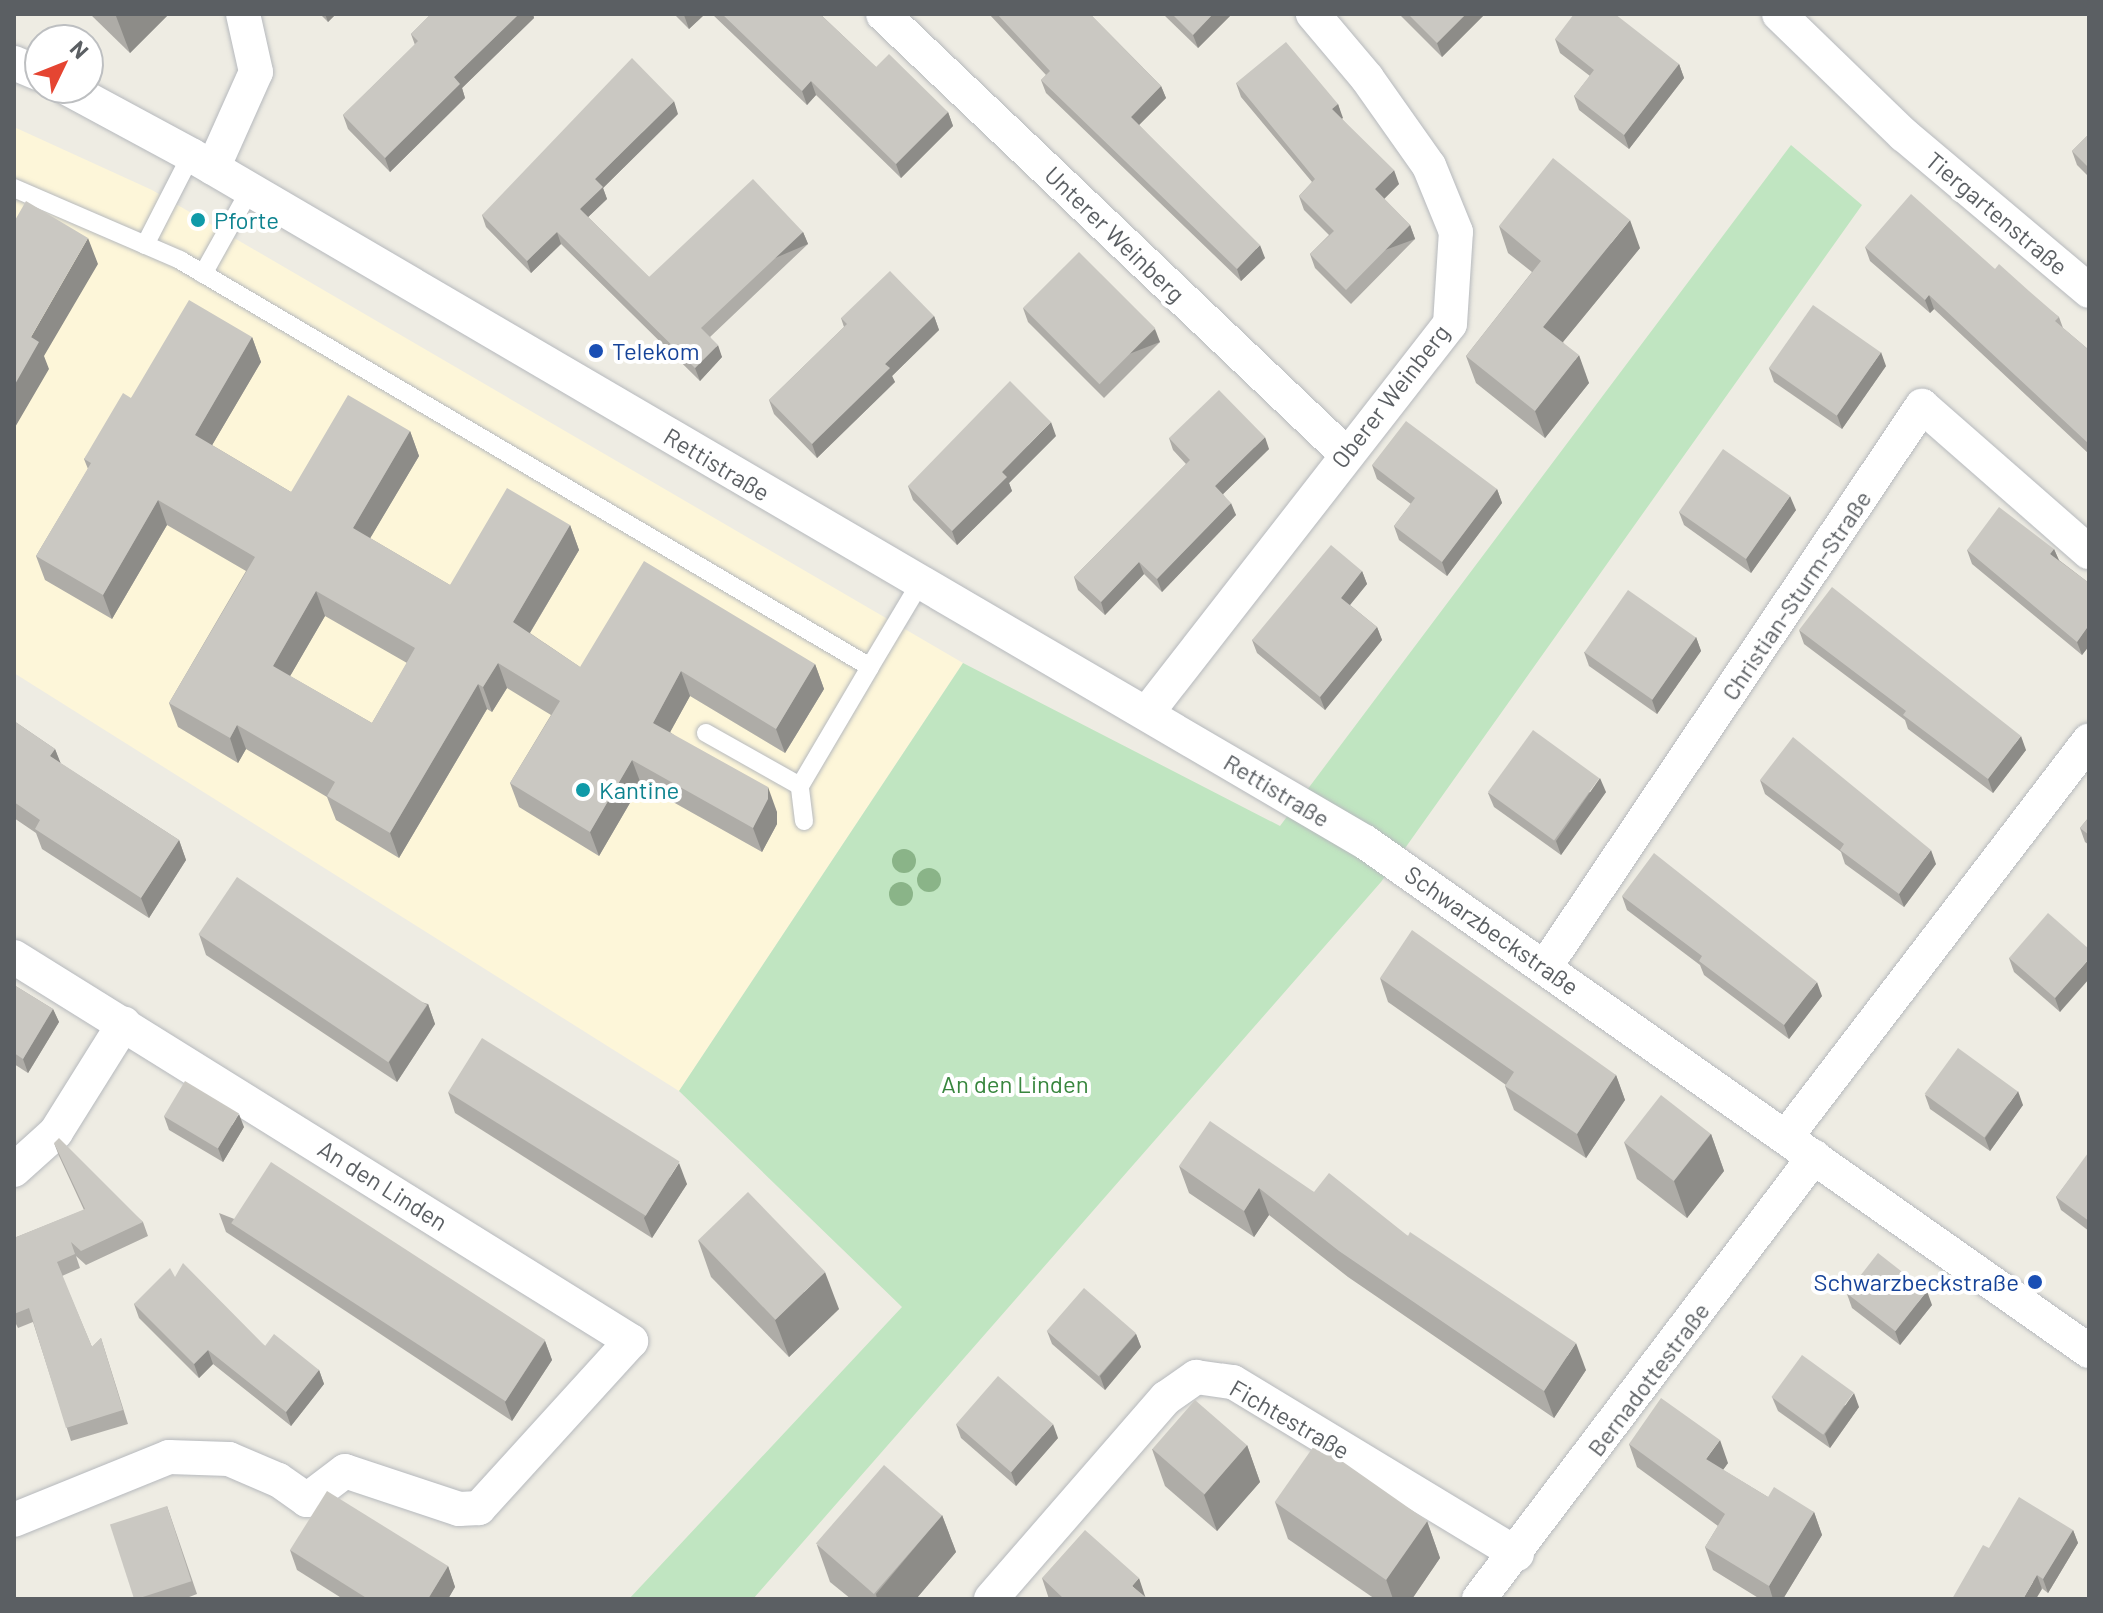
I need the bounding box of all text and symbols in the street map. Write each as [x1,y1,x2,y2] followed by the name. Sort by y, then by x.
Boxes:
[24,24,104,104] north arrow
[66,35,95,63] text: N
[1920,145,2074,281] street label: Tiergartenstraße
[1039,160,1191,308] street label: Unterer Weinberg
[214,206,279,234] place label: Pforte
[189,211,207,229] marker: Pforte
[1325,318,1455,474] street label: Oberer Weinberg
[612,337,700,365] place label: Telekom
[587,342,605,360] marker: Telekom
[659,421,775,507] street label: Rettistraße
[1715,485,1877,705] street label: Christian-Sturm-Straße
[1219,747,1335,833] street label: Rettistraße
[599,776,679,804] place label: Kantine
[574,781,592,799] marker: Kantine
[1400,859,1584,1001] street label: Schwarzbeckstraße
[941,1070,1089,1098] park label: An den Linden
[313,1134,453,1236] street label: An den Linden
[1813,1268,2019,1296] place label: Schwarzbeckstraße
[2026,1273,2044,1291] marker: Schwarzbeckstraße
[1581,1297,1715,1461] street label: Bernadottestraße
[1225,1373,1355,1465] street label: Fichtestraße

